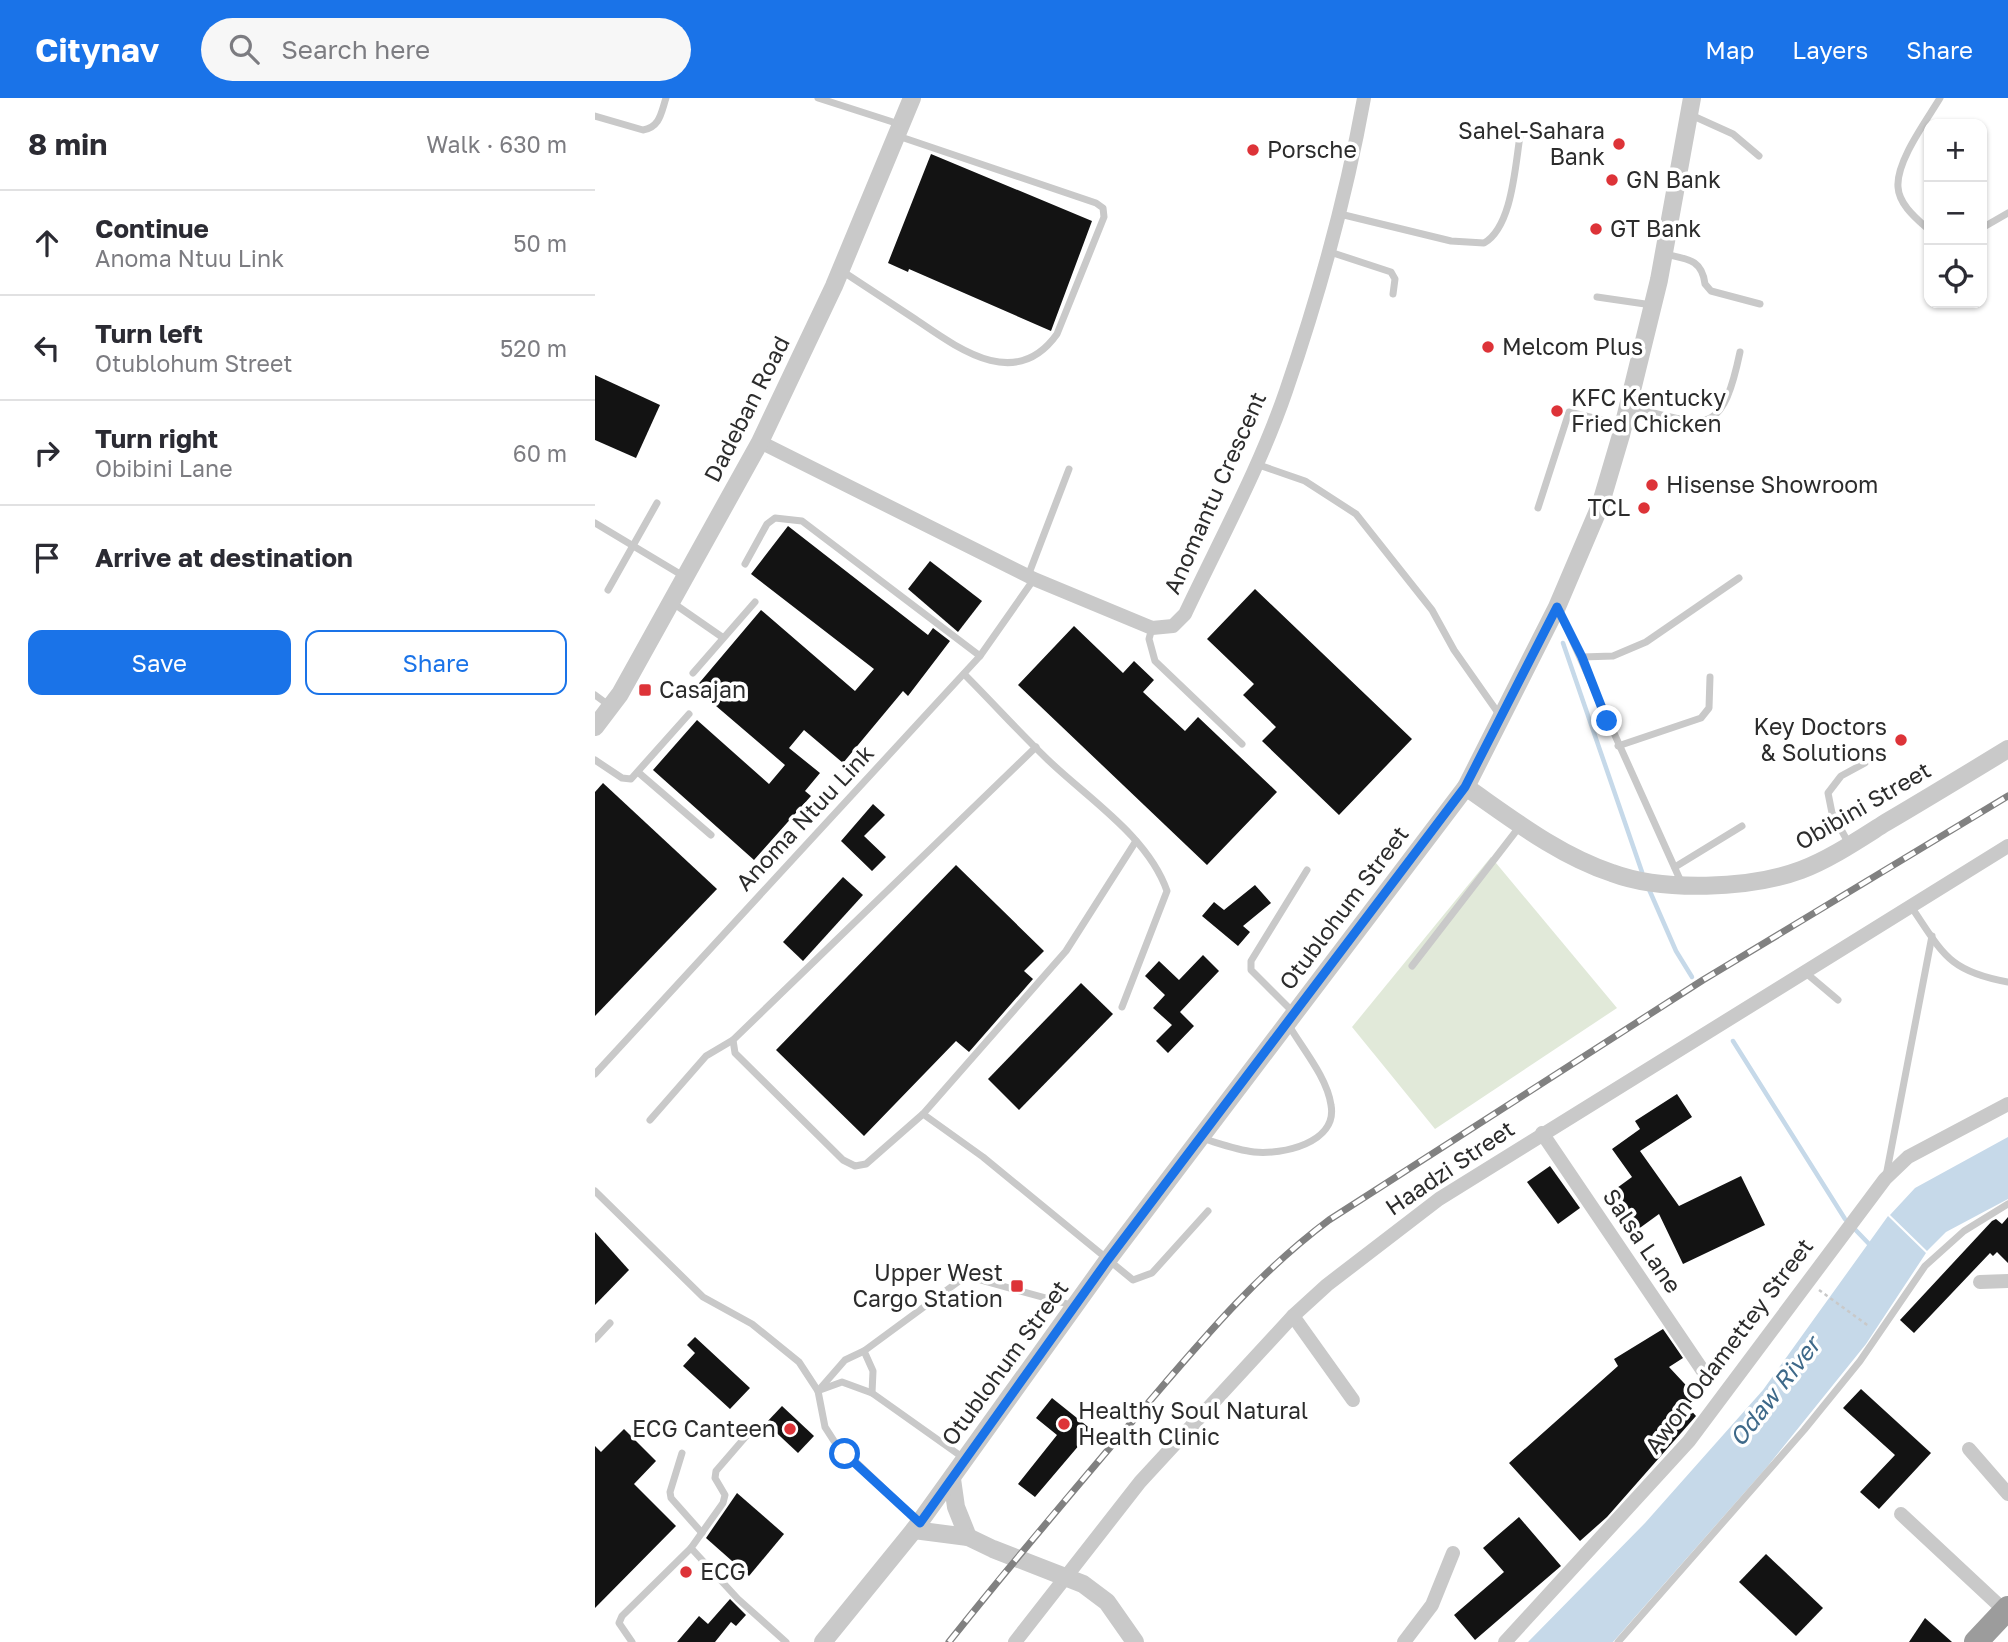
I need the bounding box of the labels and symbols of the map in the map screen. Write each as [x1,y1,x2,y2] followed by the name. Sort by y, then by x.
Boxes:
[1458,116,1605,170] place label: Sahel-Sahara Bank
[1267,135,1357,163] place label: Porsche
[1611,136,1627,152] marker: Sahel-Sahara Bank
[1245,142,1261,158] marker: Porsche
[1626,165,1721,193] place label: GN Bank
[1604,172,1620,188] marker: GN Bank
[1610,214,1701,242] place label: GT Bank
[1588,221,1604,237] marker: GT Bank
[697,331,795,486] street label: Dadeban Road
[1502,332,1643,360] place label: Melcom Plus
[1480,339,1496,355] marker: Melcom Plus
[1571,383,1726,437] place label: KFC Kentucky Fried Chicken
[1157,387,1271,598] street label: Anomantu Crescent
[1549,403,1565,419] marker: KFC Kentucky Fried Chicken
[1666,470,1878,498] place label: Hisense Showroom
[1644,477,1660,493] marker: Hisense Showroom
[1587,493,1630,521] place label: TCL
[1636,500,1652,516] marker: TCL
[659,675,746,703] place label: Casajan
[637,682,653,698] marker: Casajan
[1591,705,1622,736] route end
[1753,712,1887,766] place label: Key Doctors & Solutions
[1893,732,1909,748] marker: Key Doctors & Solutions
[730,739,879,896] street label: Anoma Ntuu Link
[1790,755,1935,855] street label: Obibini Street
[1273,820,1414,995] street label: Otublohum Street
[1380,1114,1519,1221] street label: Haadzi Street
[1598,1183,1688,1298] street label: Salsa Lane
[1638,1232,1818,1458] street label: Awon Odamettey Street
[852,1258,1003,1312] place label: Upper West Cargo Station
[935,1274,1074,1451] street label: Otublohum Street
[1009,1278,1025,1294] marker: Upper West Cargo Station
[1722,1328,1828,1451] water label: Odaw River
[1078,1396,1308,1450] place label: Healthy Soul Natural Health Clinic
[632,1414,776,1442] place label: ECG Canteen
[1056,1416,1072,1432] marker: Healthy Soul Natural Health Clinic
[782,1421,798,1437] marker: ECG Canteen
[829,1438,860,1469] route start
[700,1557,746,1585] place label: ECG
[678,1564,694,1580] marker: ECG

